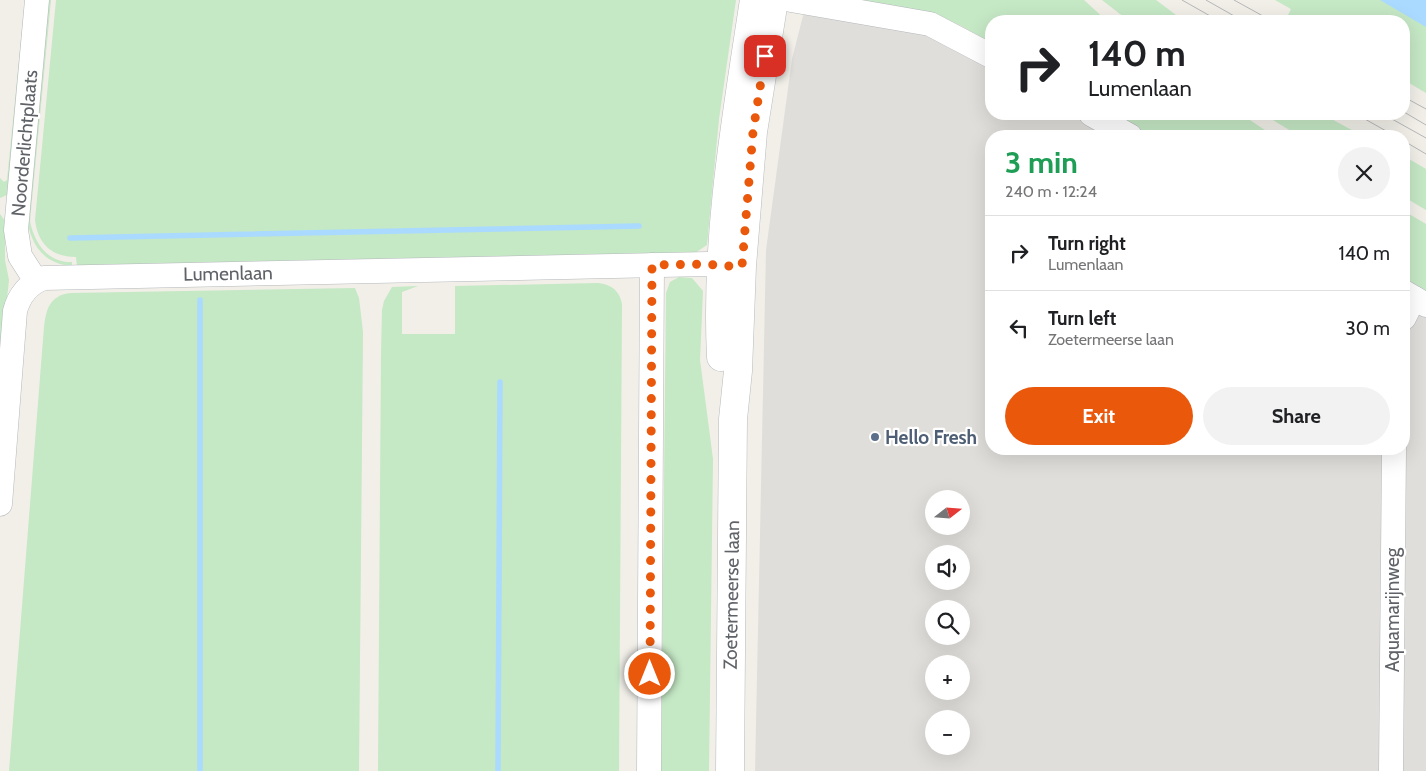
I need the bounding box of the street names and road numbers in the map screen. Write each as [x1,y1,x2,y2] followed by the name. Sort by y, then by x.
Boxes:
[7,69,42,217] street label: Noorderlichtplaats
[183,261,273,286] street label: Lumenlaan
[719,520,744,670] street label: Zoetermeerse laan
[1381,547,1404,672] street label: Aquamarijnweg

